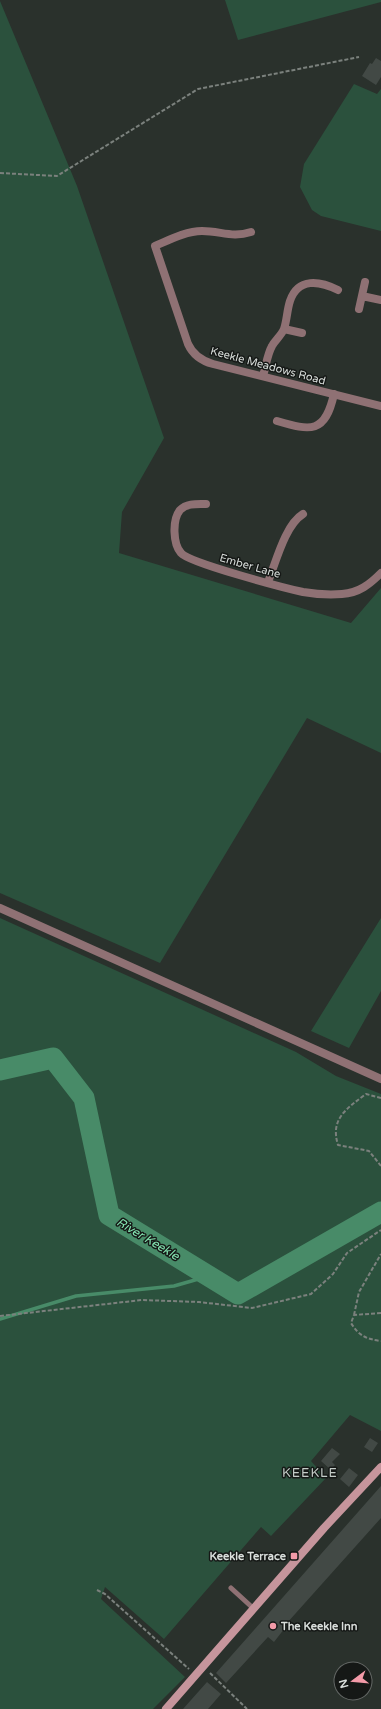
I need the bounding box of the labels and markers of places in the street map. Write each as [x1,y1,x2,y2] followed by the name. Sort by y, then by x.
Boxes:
[209,1550,287,1563] place label: Keekle Terrace
[289,1551,299,1561] marker: Keekle Terrace
[280,1620,358,1633] place label: The Keekle Inn
[268,1621,278,1631] marker: The Keekle Inn

